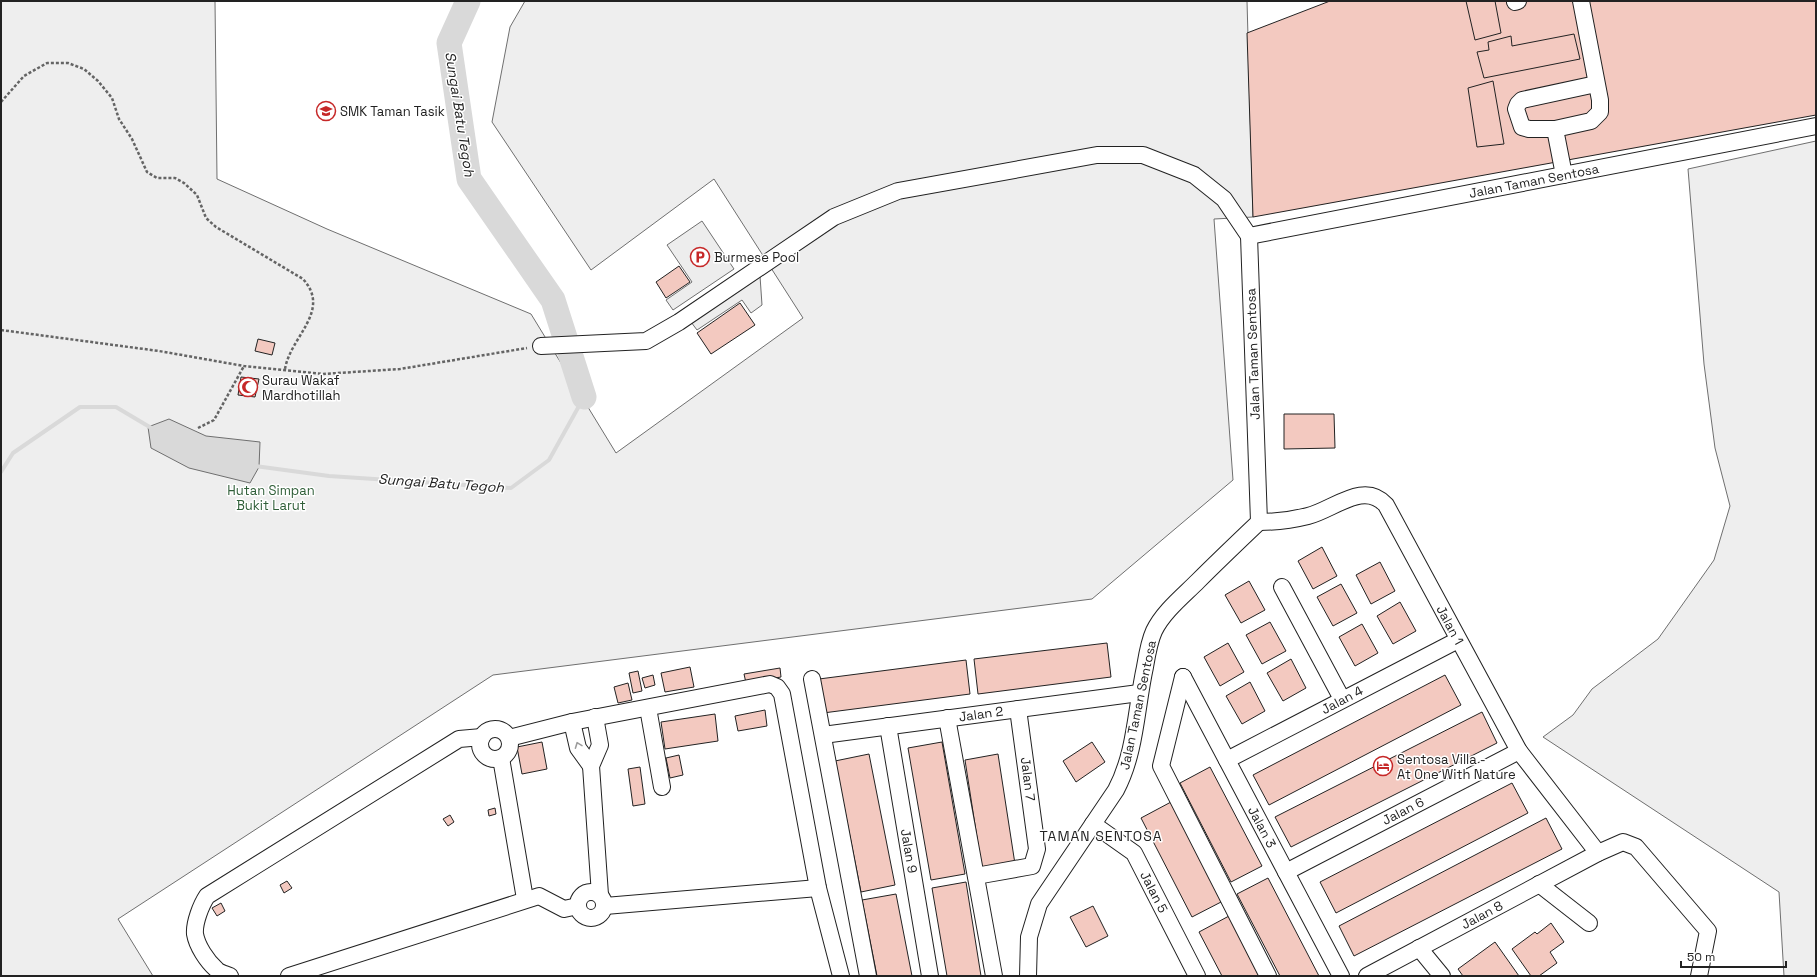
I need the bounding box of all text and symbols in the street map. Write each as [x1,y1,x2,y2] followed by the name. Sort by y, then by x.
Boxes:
[441,50,479,178] water label: Sungai Batu Tegoh
[315,100,337,122] school or university icon: SMK Taman Tasik
[340,103,445,120] place label: SMK Taman Tasik
[1468,160,1601,202] street label: Jalan Taman Sentosa
[689,246,711,268] parking icon: Burmese Pool
[714,249,799,266] place label: Burmese Pool
[1242,287,1264,420] street label: Jalan Taman Sentosa
[262,372,341,404] place label: Surau Wakaf Mardhotillah
[237,376,259,398] mosque icon: Surau Wakaf Mardhotillah
[377,470,505,496] water label: Sungai Batu Tegoh
[227,482,315,514] park label: Hutan Simpan Bukit Larut
[1433,602,1467,648] street label: Jalan 1
[1116,638,1160,771] street label: Jalan Taman Sentosa
[1318,682,1366,718] street label: Jalan 4
[958,702,1004,726] street label: Jalan 2
[574,742,583,749] one-way arrow
[1397,751,1516,783] place label: Sentosa Villa - At One With Nature
[1372,755,1394,777] hotel icon: Sentosa Villa - At One With Nature
[1017,756,1039,802] street label: Jalan 7
[1379,793,1427,829] street label: Jalan 6
[1244,803,1280,851] street label: Jalan 3
[897,827,921,875] street label: Jalan 9
[1039,827,1163,845] district label: TAMAN SENTOSA
[1136,868,1172,916] street label: Jalan 5
[1458,897,1506,933] street label: Jalan 8
[1681,943,1786,969] scale bar
[1687,949,1715,965] text: 50 m

